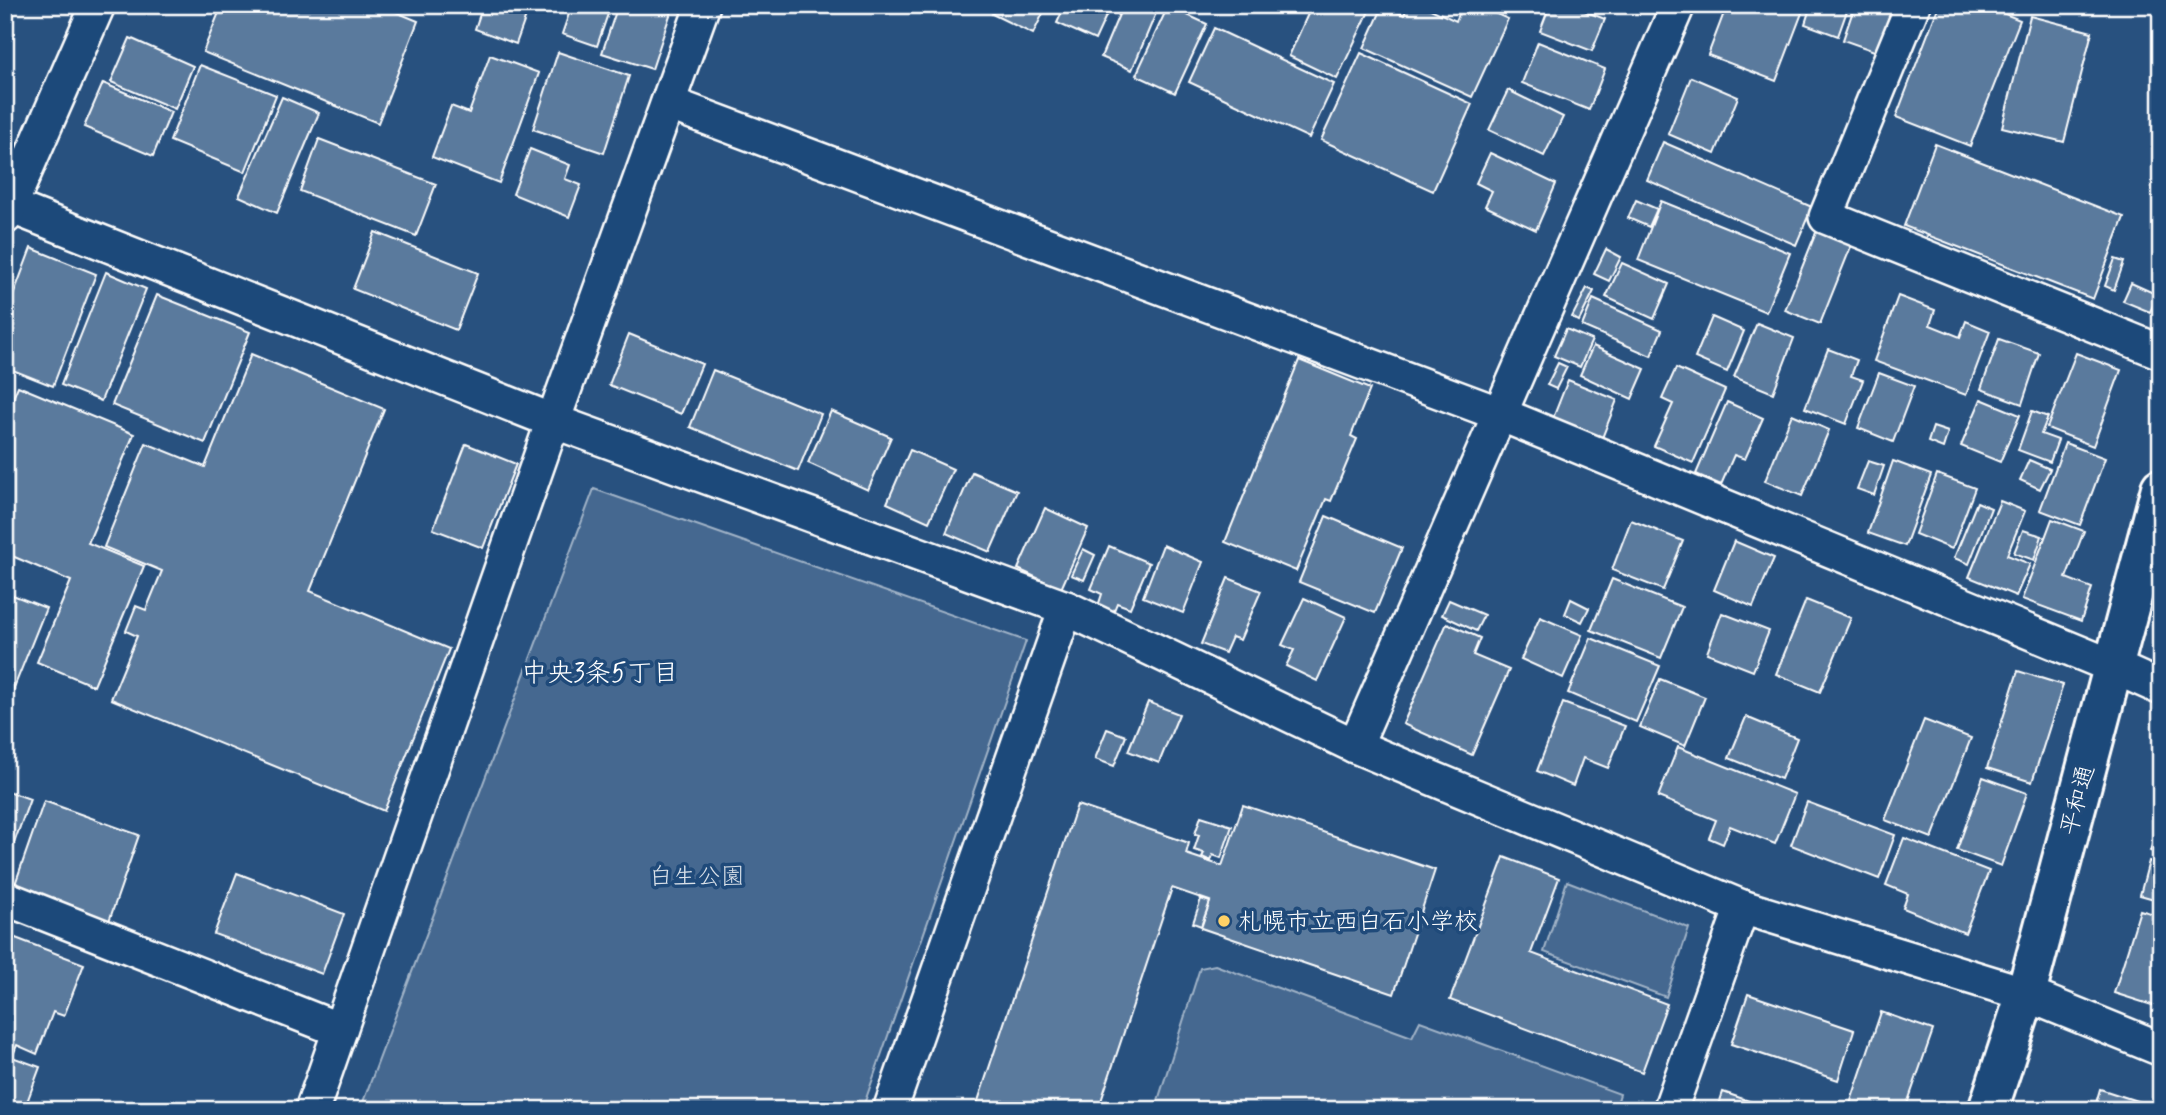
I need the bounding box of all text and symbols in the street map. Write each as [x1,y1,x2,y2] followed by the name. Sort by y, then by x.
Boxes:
[521,657,679,691] district label: 中央3条5丁目
[2054,762,2103,839] street label: 平和通
[649,862,745,893] park label: 白生公園
[1238,907,1478,938] place label: 札幌市立西白石小学校
[1216,913,1232,929] marker: 札幌市立西白石小学校

